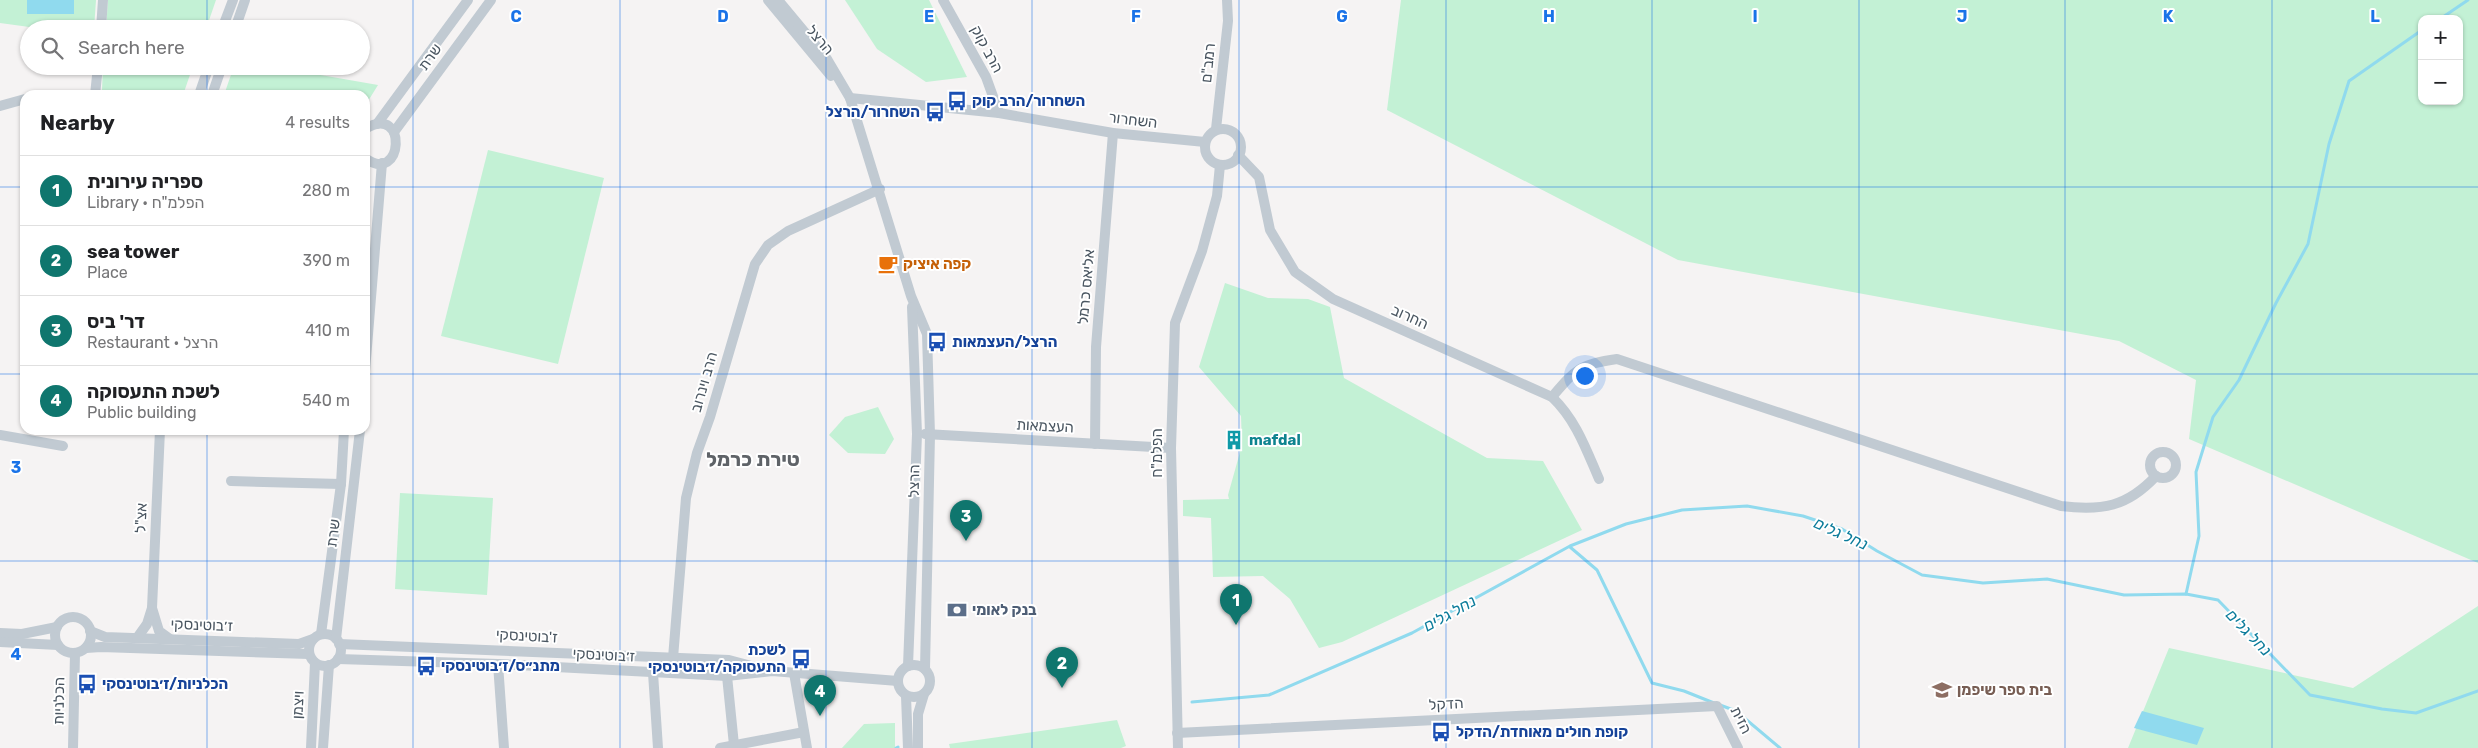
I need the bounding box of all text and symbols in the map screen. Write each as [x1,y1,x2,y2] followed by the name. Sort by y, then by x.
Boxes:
[510,7,522,26] text: C
[717,7,729,26] text: D
[924,7,934,26] text: E
[1131,7,1141,26] text: F
[1336,7,1348,26] text: G
[1543,7,1555,26] text: H
[1752,7,1758,26] text: I
[1957,7,1967,26] text: J
[2163,7,2174,26] text: K
[2370,7,2380,26] text: L
[2418,15,2463,105] map controls
[2418,15,2463,60] button: +
[20,20,370,75] search box
[802,21,838,59] street label: הרצל
[967,22,1007,76] street label: הרב קוק
[38,34,66,62] icon: search
[78,36,185,59] text: Search here
[414,40,446,74] street label: שרת
[1197,42,1219,84] street label: רמב"ם
[2418,60,2463,105] button: −
[946,90,968,112] bus stop icon: השחרור/הרב קוק
[972,92,1085,110] place label: השחרור/הרב קוק
[924,101,946,123] bus stop icon: השחרור/הרצל
[826,103,920,121] place label: השחרור/הרצל
[1108,108,1158,132] street label: השחרור
[40,110,115,135] text: Nearby
[285,113,350,132] text: 4 results
[87,170,203,193] text: ספריה עירונית
[52,181,60,200] text: 1
[302,181,350,200] text: 280 m
[87,193,204,212] text: Library · הפלמ"ח
[87,240,179,263] text: sea tower
[1074,248,1098,325] street label: אליאס כרמל
[51,251,61,270] text: 2
[303,251,350,270] text: 390 m
[877,253,899,275] cafe icon: קפה איציק
[903,255,971,273] place label: קפה איציק
[87,263,128,282] text: Place
[1389,301,1431,333] street label: החרוב
[87,310,145,333] text: דר' ביס
[51,321,61,340] text: 3
[305,321,350,340] text: 410 m
[926,331,948,353] bus stop icon: הרצל/העצמאות
[87,333,218,352] text: Restaurant · הרצל
[952,333,1057,351] place label: הרצל/העצמאות
[687,350,721,414] street label: הרב וינרוב
[1572,363,1598,389] your location
[87,380,220,403] text: לשכת התעסוקה
[51,391,61,410] text: 4
[302,391,350,410] text: 540 m
[87,403,197,422] text: Public building
[1016,416,1074,436] street label: העצמאות
[1148,428,1166,478] street label: הפלמ"ח
[1223,429,1245,451] building icon: mafdal
[1249,431,1301,449] place label: mafdal
[706,447,800,471] district label: טירת כרמל
[11,458,21,477] text: 3
[905,464,923,498] street label: הרצל
[950,500,982,541] pin: 3
[131,502,151,534] street label: אצ"ל
[1811,513,1871,554] water label: נחל גלים
[322,518,344,548] street label: שרת
[1220,584,1252,625] pin: 1
[1420,591,1479,636] water label: נחל גלים
[946,599,968,621] bank icon: בנק לאומי
[972,601,1037,619] place label: בנק לאומי
[2222,605,2275,659] water label: נחל גלים
[170,615,234,635] street label: ז׳בוטינסקי
[496,625,559,647] street label: ז'בוטינסקי
[648,641,786,676] place label: לשכת התעסוקה/ז׳בוטינסקי
[572,644,636,666] street label: ז׳בוטינסקי
[11,645,22,664] text: 4
[1046,647,1078,688] pin: 2
[790,648,812,670] bus stop icon: לשכת התעסוקה/ז׳בוטינסקי
[415,655,437,677] bus stop icon: מתנ״ס/ז׳בוטינסקי
[441,657,560,675] place label: מתנ״ס/ז׳בוטינסקי
[76,673,98,695] bus stop icon: הכלניות/ז׳בוטינסקי
[102,675,228,693] place label: הכלניות/ז׳בוטינסקי
[804,675,836,716] pin: 4
[50,677,68,725] street label: הכלניות
[1931,679,1953,701] school or university icon: בית ספר שיפמן
[1957,681,2052,699] place label: בית ספר שיפמן
[288,690,308,720] street label: ויצמן
[1428,694,1464,714] street label: הדקל
[1726,703,1756,737] street label: הזית
[1430,721,1452,743] bus stop icon: קופת חולים מאוחדת/הדקל
[1456,723,1628,741] place label: קופת חולים מאוחדת/הדקל

